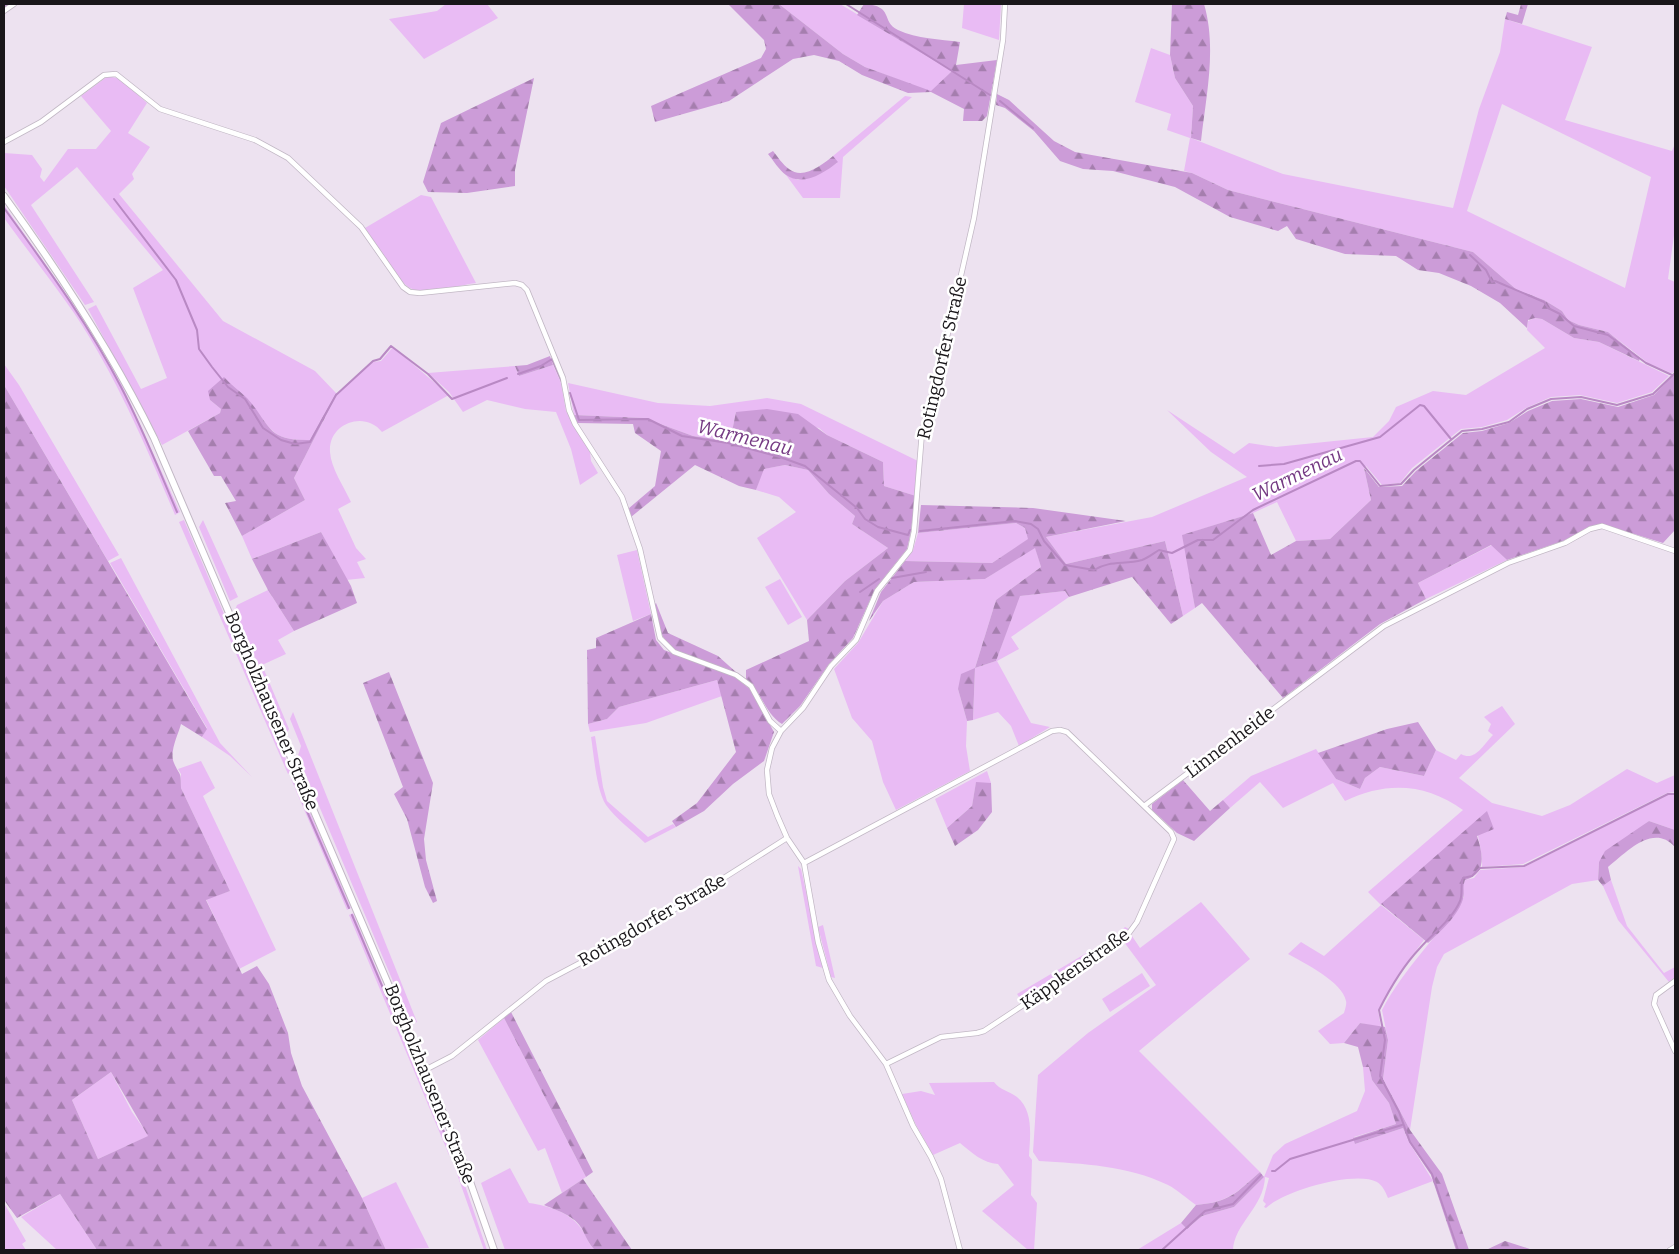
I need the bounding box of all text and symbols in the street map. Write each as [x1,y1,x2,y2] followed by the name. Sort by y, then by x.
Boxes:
[913,274,971,442] street label: Rotingdorfer Straße
[695,415,795,460] water label: Warmenau
[1248,443,1346,506] water label: Warmenau
[220,608,324,814] street label: Borgholzhausener Straße
[1181,701,1279,783] street label: Linnenheide
[574,869,730,971] street label: Rotingdorfer Straße
[1016,923,1134,1015] street label: Käppkenstraße
[380,981,480,1187] street label: Borgholzhausener Straße

